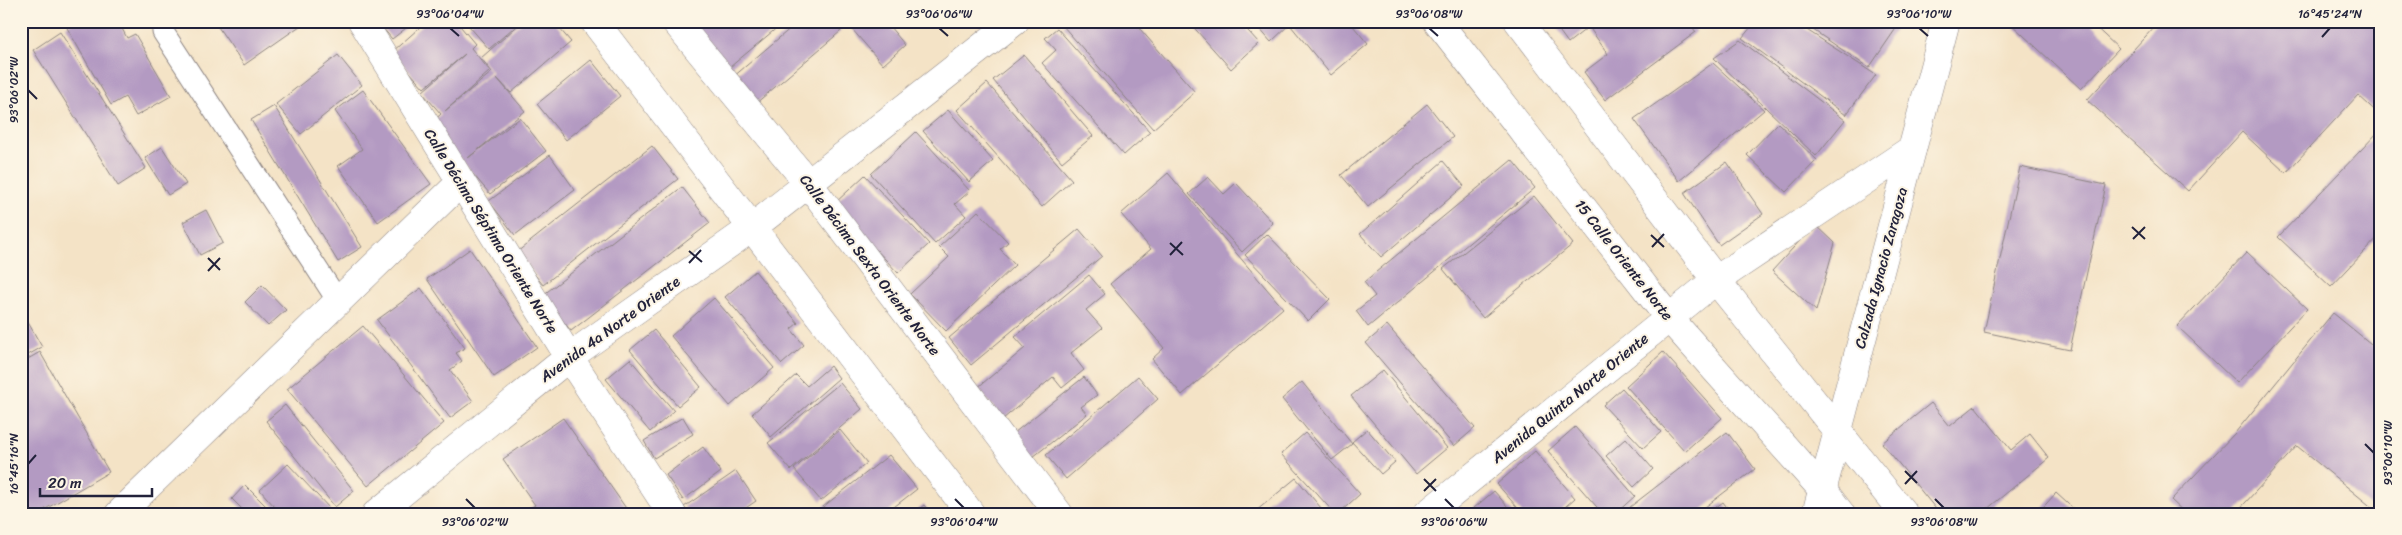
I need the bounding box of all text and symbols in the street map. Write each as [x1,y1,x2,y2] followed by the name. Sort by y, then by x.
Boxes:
[416,3,484,25] text: 93°06'04"W
[906,3,973,25] text: 93°06'06"W
[1395,3,1463,25] text: 93°06'08"W
[1887,3,1952,25] text: 93°06'10"W
[2298,3,2363,25] text: 16°45'24"N
[3,56,25,123] text: 93°06'02"W
[417,123,565,339] street label: Calle Décima Séptima Oriente Norte
[793,169,947,362] street label: Calle Décima Sexta Oriente Norte
[1847,184,1915,352] street label: Calzada Ignacio Zaragoza
[1568,193,1680,327] street label: 15 Calle Oriente Norte
[533,269,686,390] street label: Avenida 4a Norte Oriente
[1485,326,1655,471] street label: Avenida Quinta Norte Oriente
[2377,420,2399,485] text: 93°06'10"W
[3,432,25,495] text: 16°45'16"N
[40,465,152,497] scale bar
[48,470,82,496] text: 20 m
[442,511,509,533] text: 93°06'02"W
[930,511,998,533] text: 93°06'04"W
[1421,511,1488,533] text: 93°06'06"W
[1910,511,1978,533] text: 93°06'08"W

